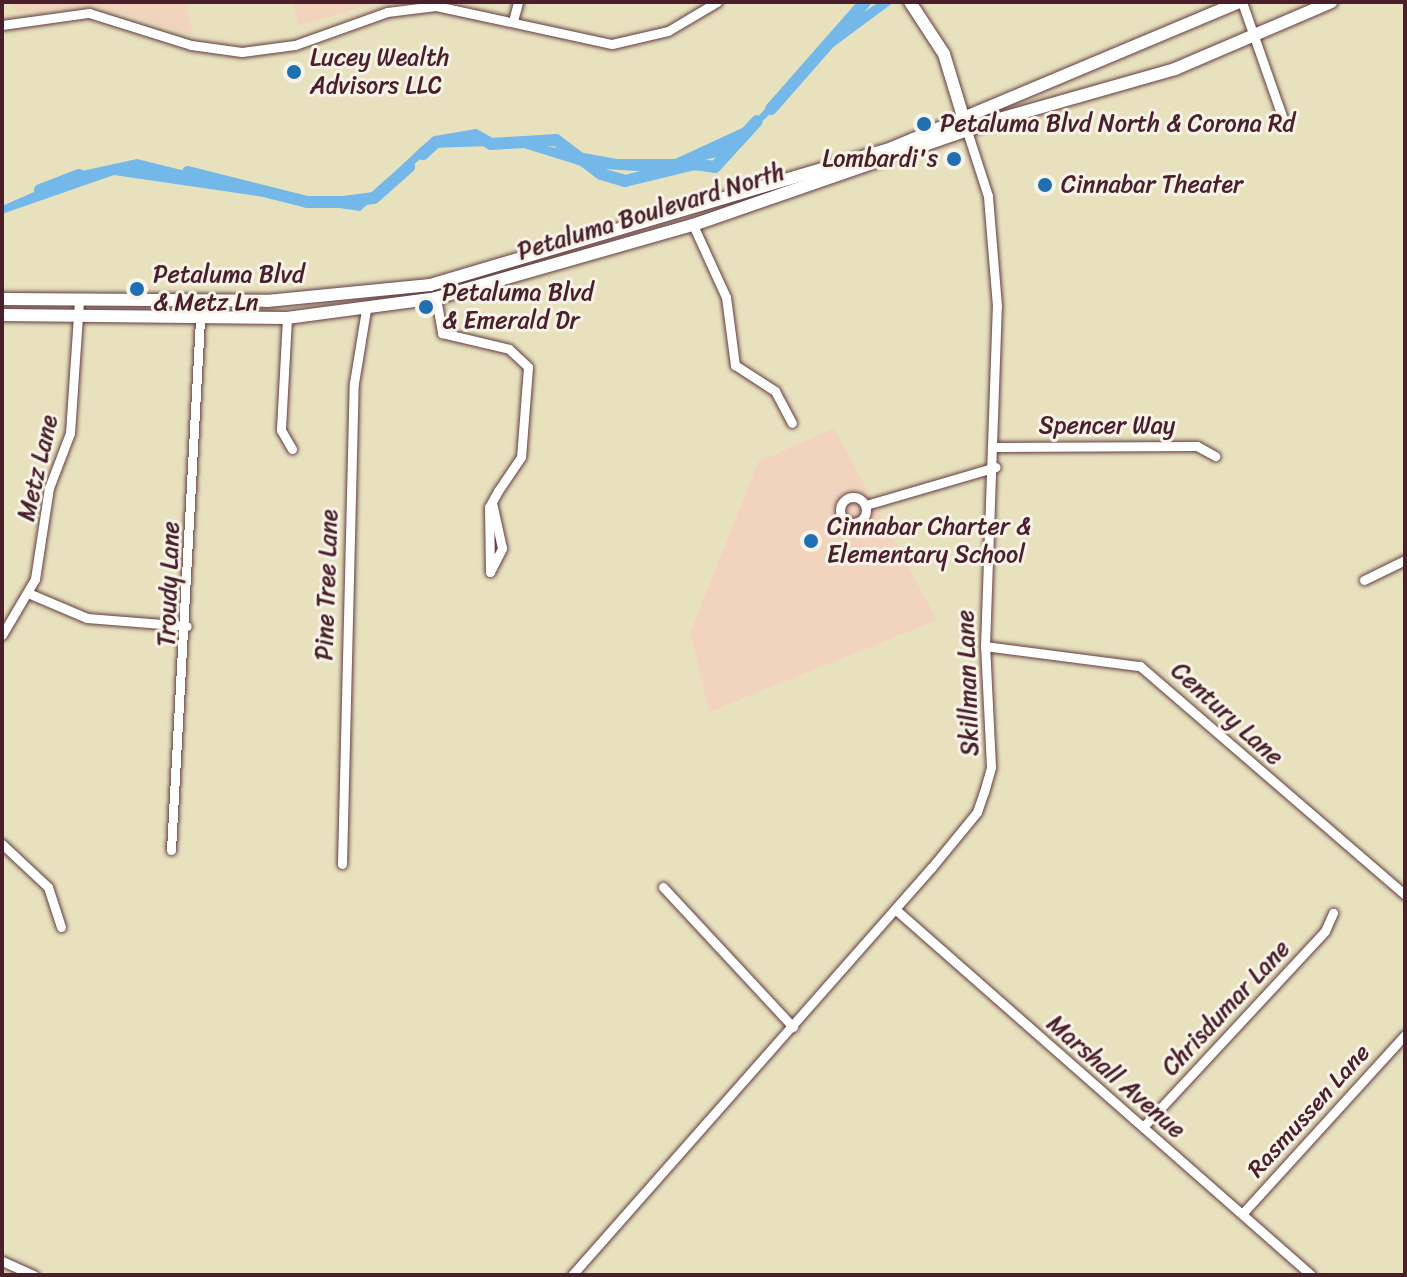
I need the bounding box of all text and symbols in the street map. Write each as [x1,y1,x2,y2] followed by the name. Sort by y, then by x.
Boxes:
[310,44,450,100] place label: Lucey Wealth Advisors LLC
[285,63,303,81] marker: Lucey Wealth Advisors LLC
[940,110,1295,138] place label: Petaluma Blvd North & Corona Rd
[915,115,933,133] marker: Petaluma Blvd North & Corona Rd
[822,145,938,173] place label: Lombardi's
[945,150,963,168] marker: Lombardi's
[514,158,788,266] street label: Petaluma Boulevard North
[1061,171,1244,199] place label: Cinnabar Theater
[1036,176,1054,194] marker: Cinnabar Theater
[153,261,305,317] place label: Petaluma Blvd & Metz Ln
[442,279,594,335] place label: Petaluma Blvd & Emerald Dr
[128,280,146,298] marker: Petaluma Blvd & Metz Ln
[417,298,435,316] marker: Petaluma Blvd & Emerald Dr
[12,412,64,524] street label: Metz Lane
[1039,412,1175,440] street label: Spencer Way
[310,508,344,662] street label: Pine Tree Lane
[827,513,1030,569] place label: Cinnabar Charter & Elementary School
[152,521,186,647] street label: Troudy Lane
[802,532,820,550] marker: Cinnabar Charter & Elementary School
[951,609,985,757] street label: Skillman Lane
[1165,656,1289,772] street label: Century Lane
[1156,934,1296,1082] street label: Chrisdumar Lane
[1041,1009,1191,1145] street label: Marshall Avenue
[1242,1039,1376,1183] street label: Rasmussen Lane

